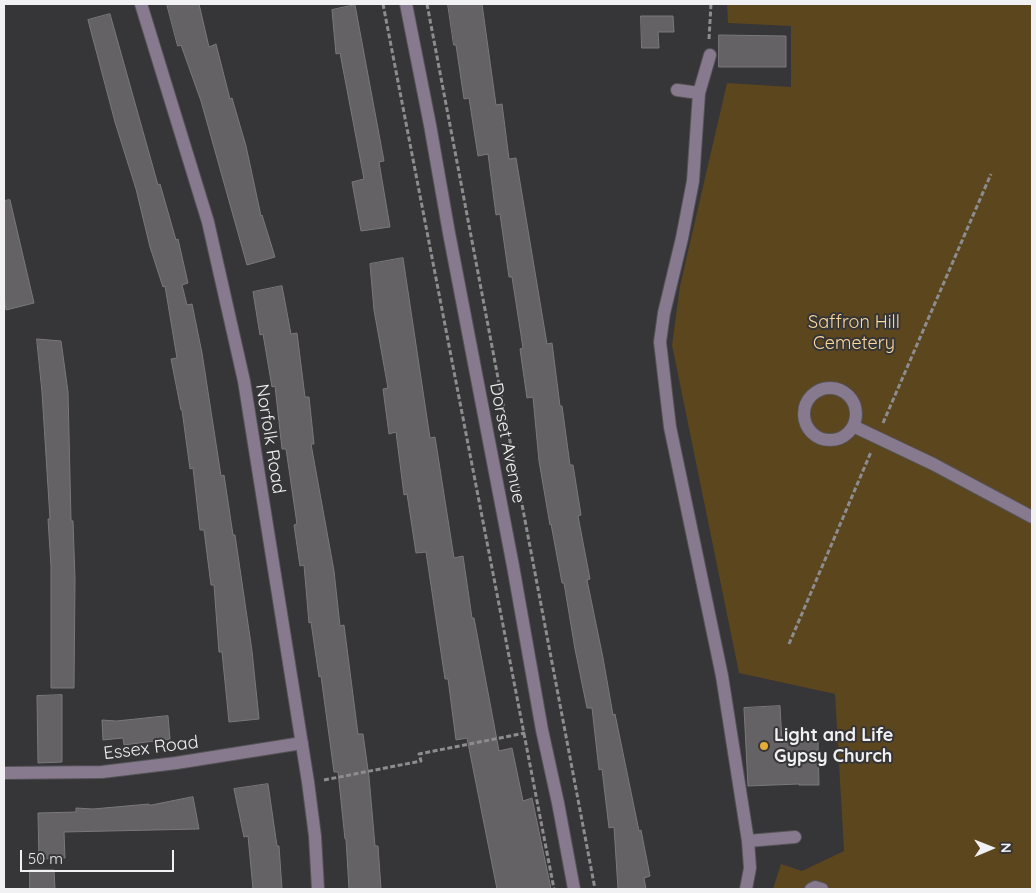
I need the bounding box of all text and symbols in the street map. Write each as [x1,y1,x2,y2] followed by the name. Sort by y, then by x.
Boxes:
[808,312,900,354] park label: Saffron Hill Cemetery
[485,381,529,505] street label: Dorset Avenue
[251,383,289,495] street label: Norfolk Road
[774,725,893,768] place label: Light and Life Gypsy Church
[102,731,200,765] street label: Essex Road
[758,740,770,752] marker: Light and Life Gypsy Church
[966,823,1016,873] north arrow
[22,840,176,872] scale bar
[997,842,1015,853] text: N
[28,849,63,868] text: 50 m

